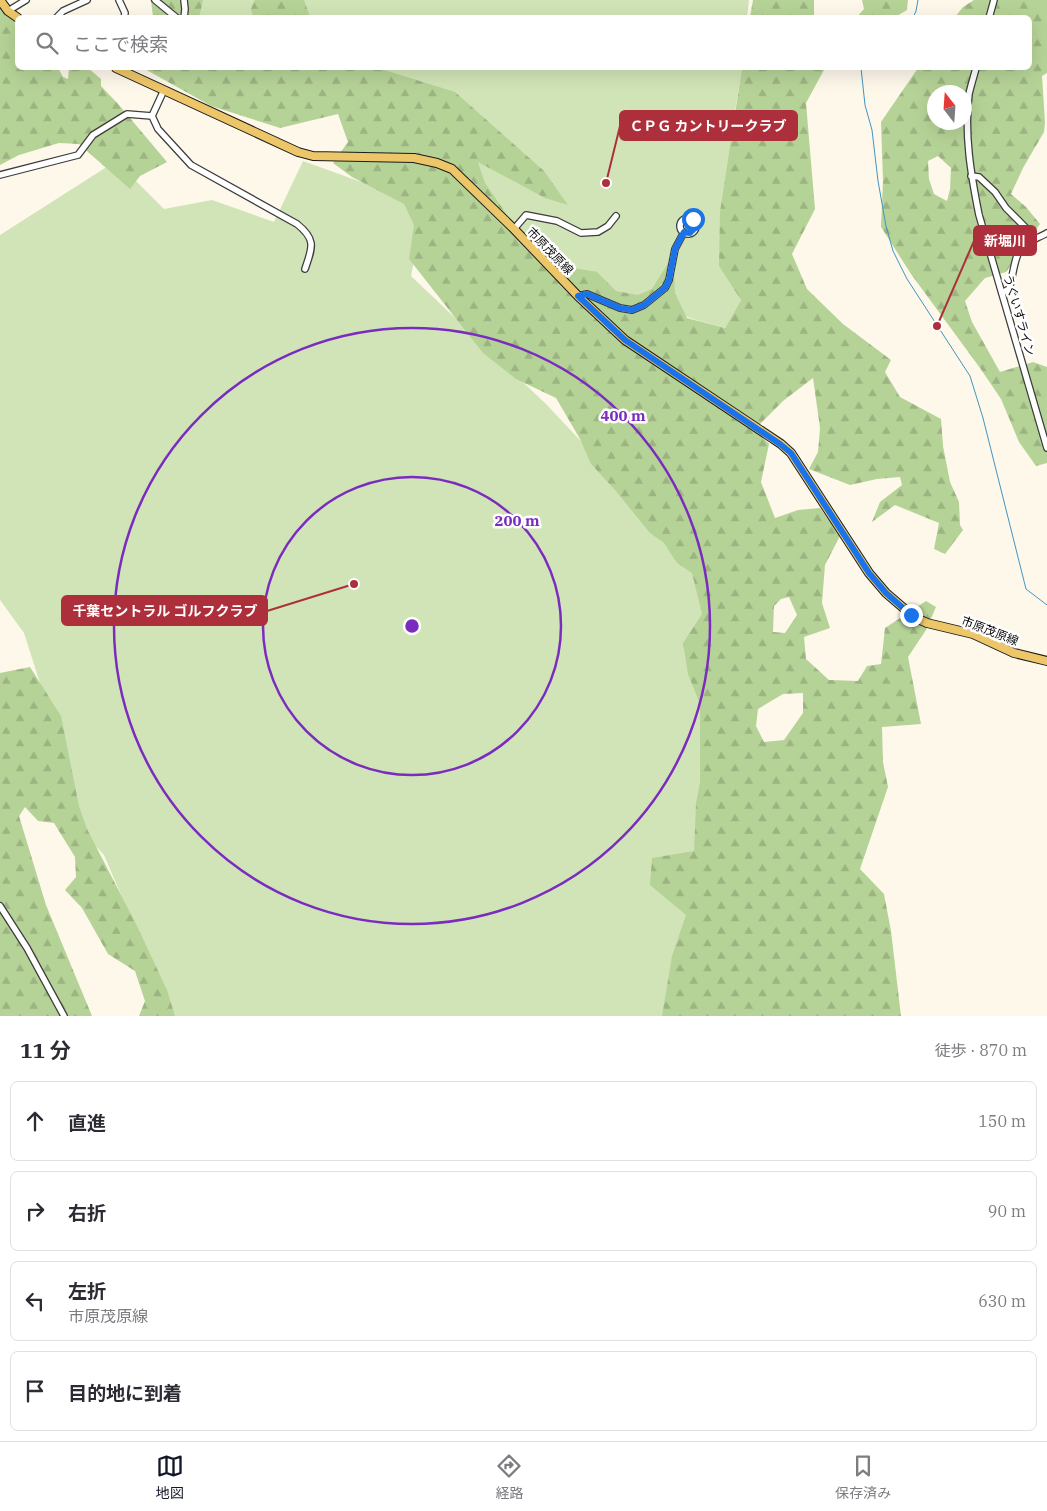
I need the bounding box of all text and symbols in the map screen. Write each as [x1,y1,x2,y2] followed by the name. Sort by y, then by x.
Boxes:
[15,15,1032,70] search box
[33,29,61,57] icon: search
[73,32,168,56] text: ここで検索
[927,85,972,130] north arrow
[620,111,797,140] callout: ＣＰＧ カントリークラブ
[629,117,787,135] text: ＣＰＧ カントリークラブ
[682,208,705,231] route start
[524,224,577,277] street label: 市原茂原線
[974,226,1036,255] callout: 新堀川
[984,232,1026,250] text: 新堀川
[1001,272,1038,357] street label: うぐいすライン
[600,406,646,425] text: 400 m
[494,511,540,530] text: 200 m
[62,596,267,625] callout: 千葉セントラル ゴルフクラブ
[72,602,258,620] text: 千葉セントラル ゴルフクラブ
[900,604,923,627] route end
[959,613,1021,648] street label: 市原茂原線
[403,617,421,635] centre of rings
[20,1036,71,1064] text: 11 分
[935,1040,1027,1060] text: 徒歩 · 870 m
[21,1107,49,1135] icon: ahead
[68,1111,106,1135] text: 直進
[978,1111,1026,1131] text: 150 m
[21,1197,49,1225] icon: right
[68,1201,106,1225] text: 右折
[988,1201,1026,1221] text: 90 m
[68,1279,106,1303] text: 左折
[21,1287,49,1315] icon: left
[978,1291,1026,1311] text: 630 m
[68,1306,148,1326] text: 市原茂原線
[21,1377,49,1405] icon: arrive
[68,1381,182,1405] text: 目的地に到着
[156,1452,184,1502] tab: 地図
[495,1452,523,1502] tab: 経路
[835,1452,891,1502] tab: 保存済み

